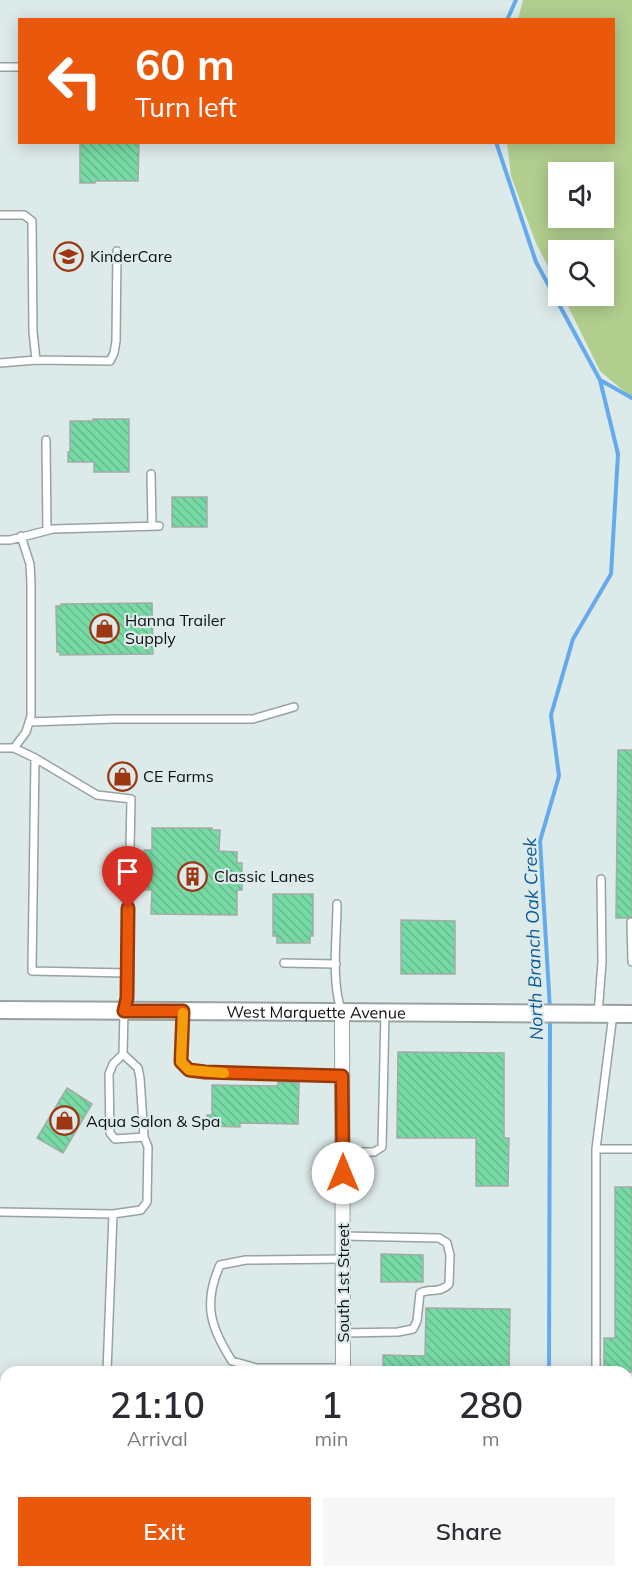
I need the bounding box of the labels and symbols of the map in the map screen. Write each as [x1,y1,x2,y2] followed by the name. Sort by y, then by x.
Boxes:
[53,240,85,272] school or university icon: KinderCare
[90,246,172,266] place label: KinderCare
[125,610,225,648] place label: Hanna Trailer Supply
[88,613,120,645] shop icon: Hanna Trailer Supply
[106,760,138,792] shop icon: CE Farms
[143,766,214,786] place label: CE Farms
[518,837,548,1041] water label: North Branch Oak Creek
[102,846,153,908] pin
[177,860,209,892] building icon: Classic Lanes
[214,866,315,886] place label: Classic Lanes
[226,1001,406,1023] street label: West Marquette Avenue
[49,1105,81,1137] shop icon: Aqua Salon & Spa
[86,1111,220,1131] place label: Aqua Salon & Spa
[311,1141,375,1205] position arrow
[333,1223,353,1342] street label: South 1st Street

